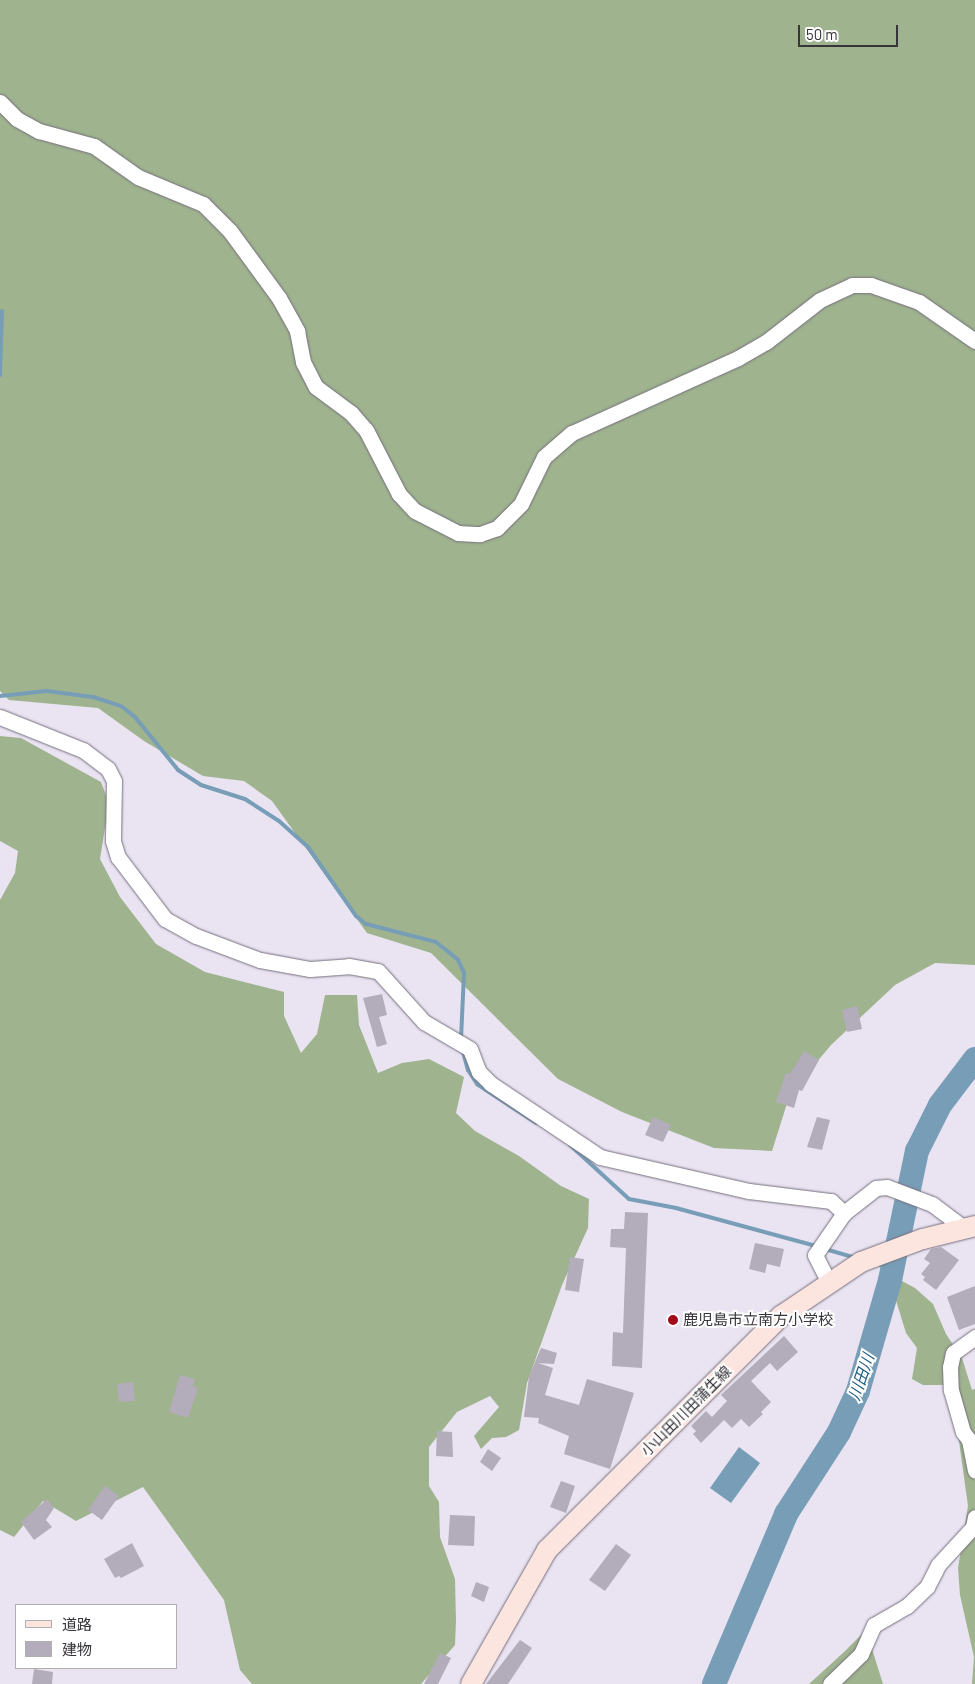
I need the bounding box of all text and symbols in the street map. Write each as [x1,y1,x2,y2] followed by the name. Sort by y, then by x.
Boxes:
[800,15,900,47] scale bar
[806,25,838,43] text: 50 m
[683,1311,833,1329] place label: 鹿児島市立南方小学校
[667,1314,679,1326] marker: 鹿児島市立南方小学校
[844,1351,878,1403] water label: 川田川
[637,1362,735,1460] street label: 小山田川田蒲生線
[15,1604,178,1669] legend
[62,1615,92,1633] text: 道路
[62,1640,92,1658] text: 建物

